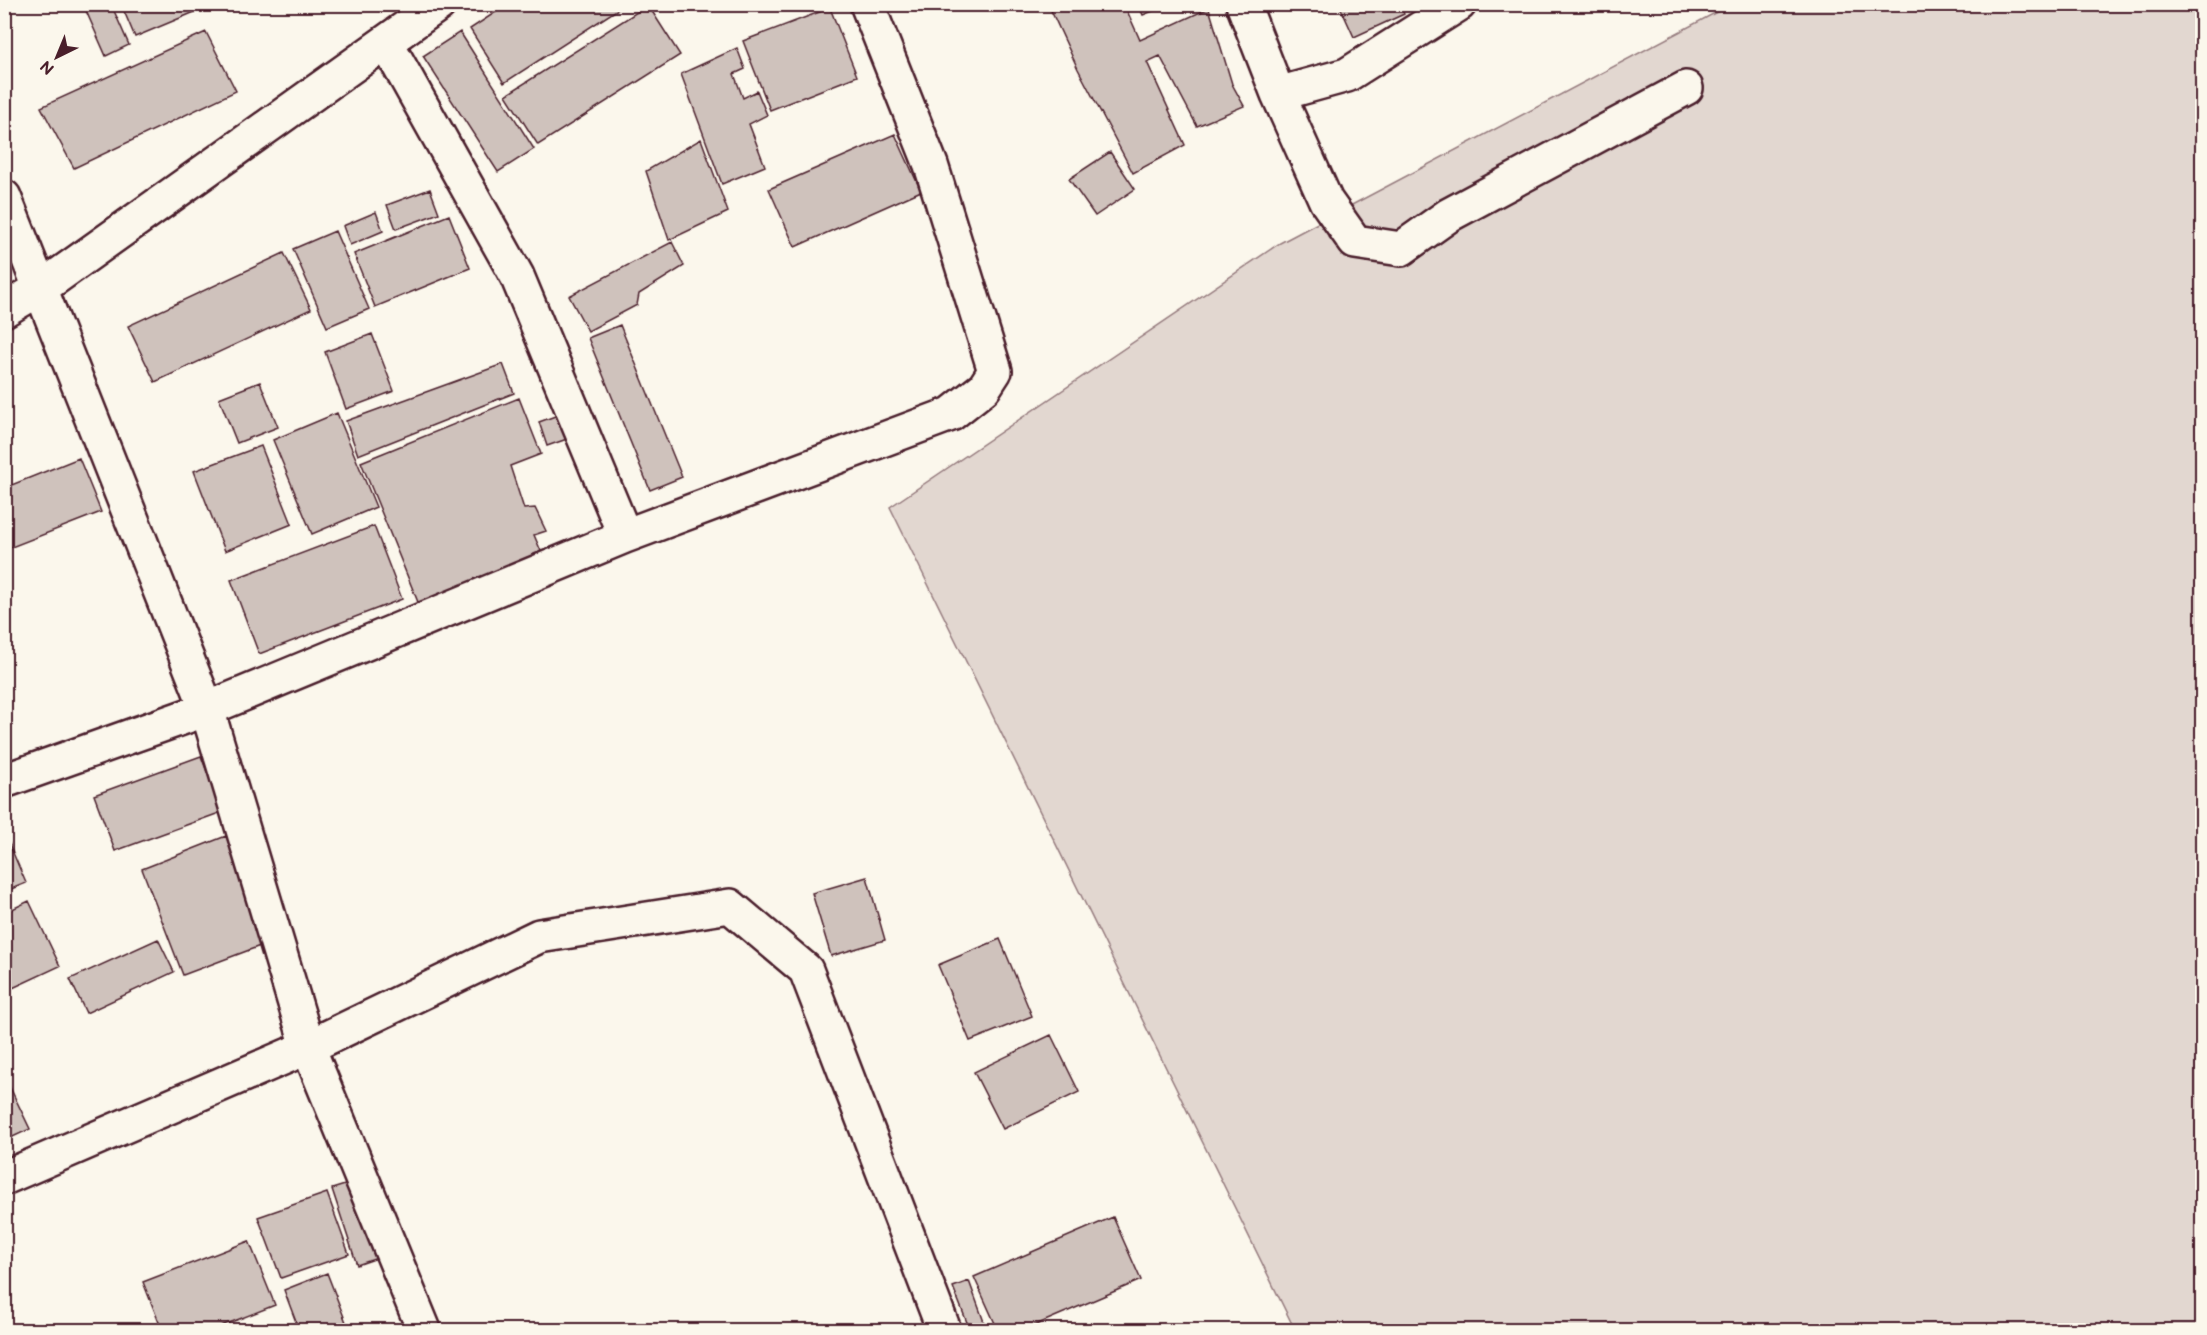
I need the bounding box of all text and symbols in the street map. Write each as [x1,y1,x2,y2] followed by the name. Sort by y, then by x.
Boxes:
[27,27,87,87] north arrow
[37,56,59,78] text: N

